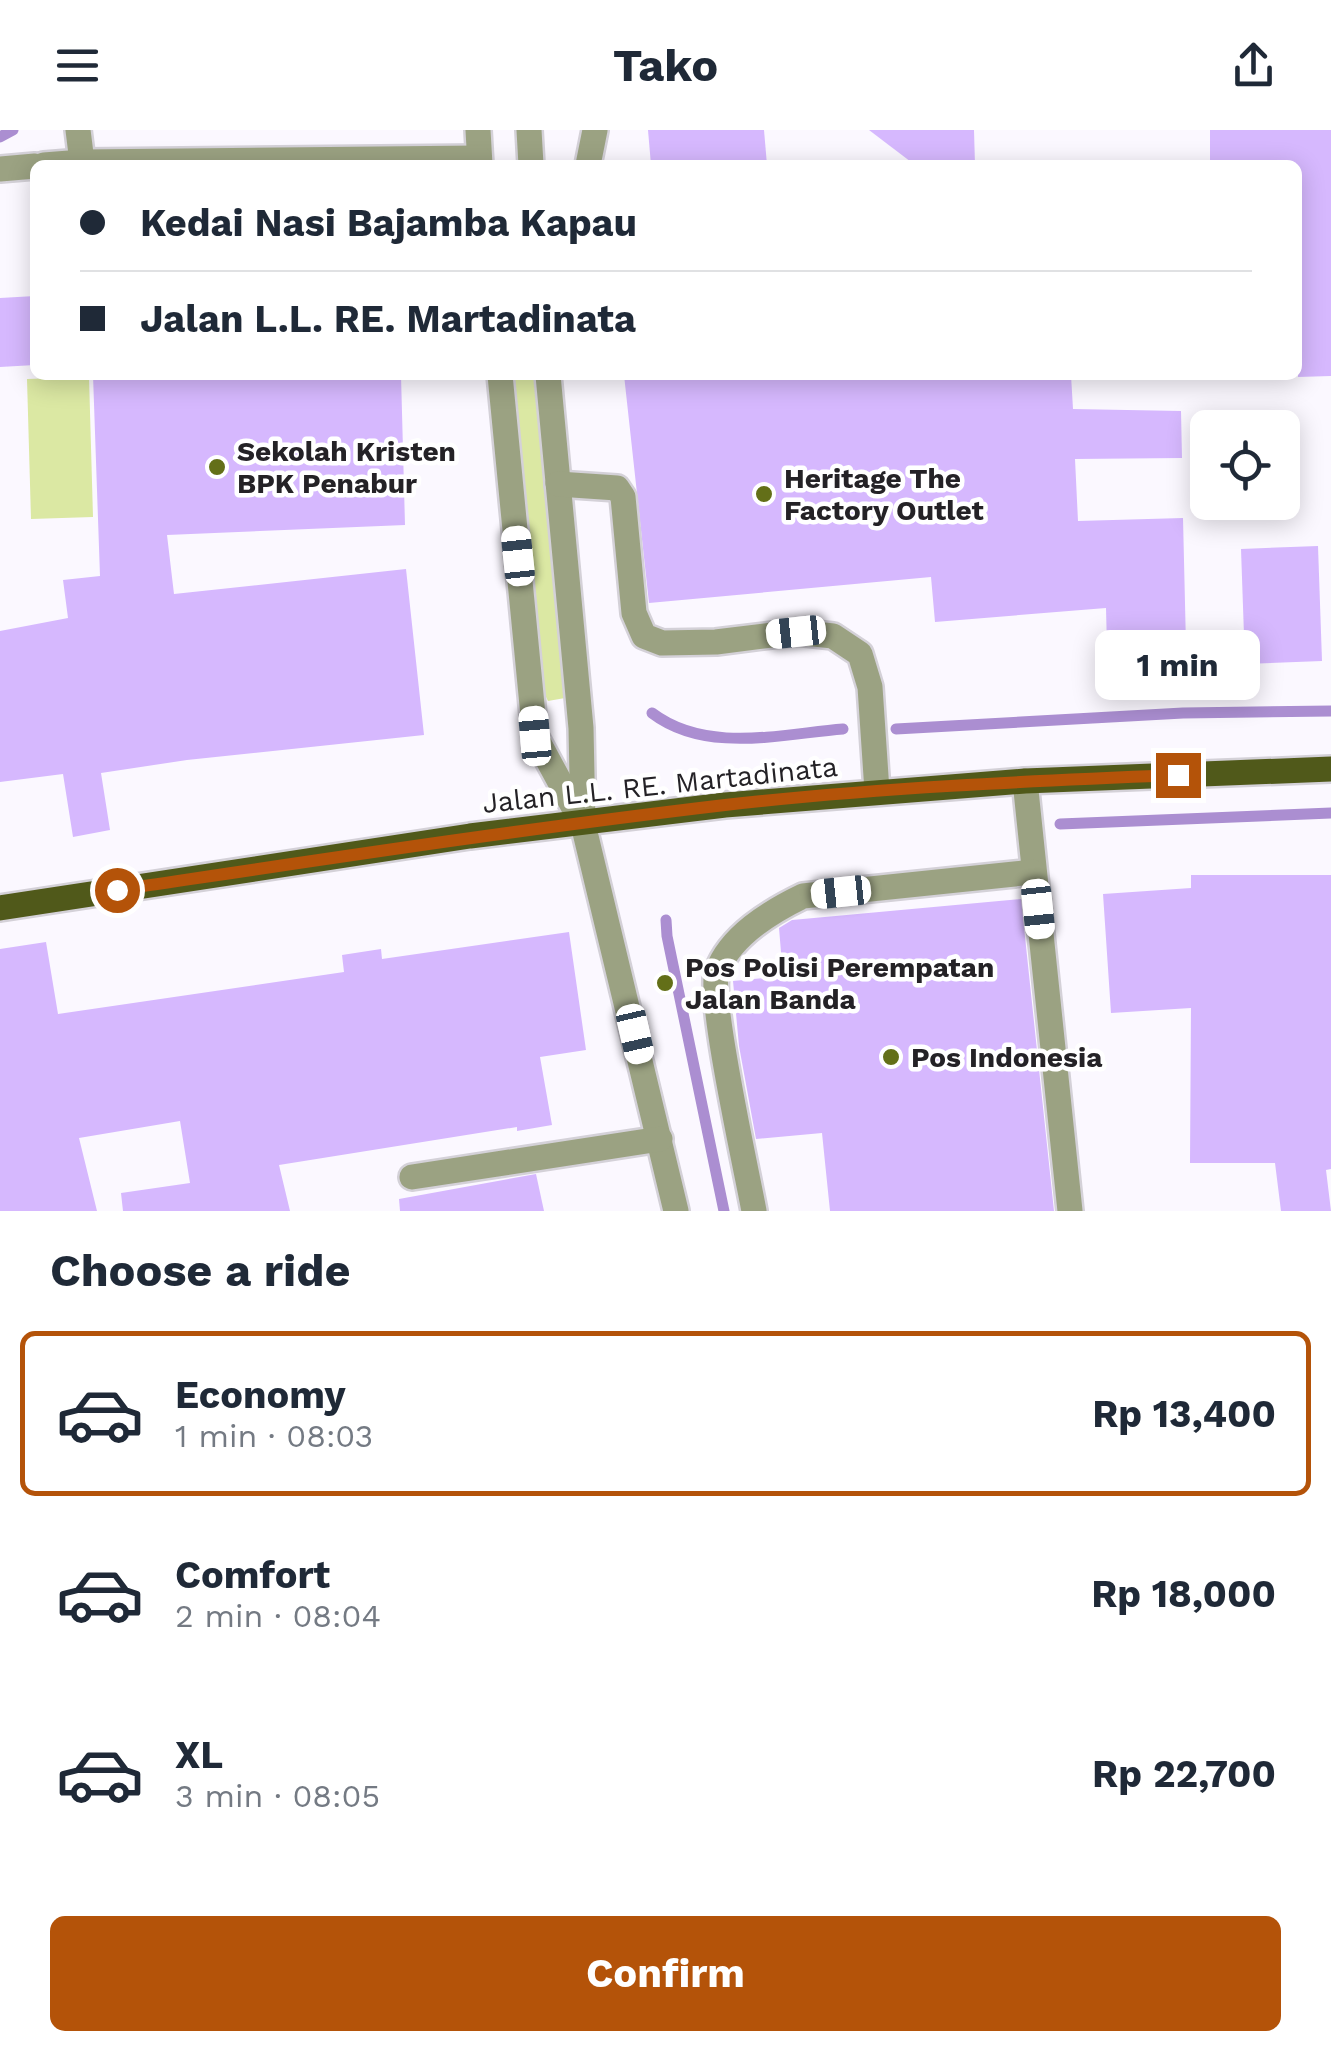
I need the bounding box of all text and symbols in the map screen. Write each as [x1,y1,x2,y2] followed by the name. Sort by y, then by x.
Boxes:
[50,38,105,93] icon: menu
[1226,38,1281,93] icon: share
[613,39,718,92] text: Tako
[140,201,637,245] text: Kedai Nasi Bajamba Kapau
[140,297,636,341] text: Jalan L.L. RE. Martadinata
[1190,410,1300,520] map controls
[1190,410,1300,520] button: locate
[237,435,456,500] place label: Sekolah Kristen BPK Penabur
[206,456,228,478] marker: Sekolah Kristen BPK Penabur
[784,462,984,527] place label: Heritage The Factory Outlet
[753,483,775,505] marker: Heritage The Factory Outlet
[500,525,536,587] car
[765,614,827,650] car
[1096,630,1260,700] callout: 1 min
[1136,646,1219,684] text: 1 min
[517,705,553,767] car
[481,750,839,820] street label: Jalan L.L. RE. Martadinata
[1156,753,1201,798] route end
[95,868,140,913] route start
[810,874,872,910] car
[1020,878,1056,940] car
[685,951,994,1016] place label: Pos Polisi Perempatan Jalan Banda
[654,972,676,994] marker: Pos Polisi Perempatan Jalan Banda
[614,1001,656,1067] car
[911,1041,1103,1074] place label: Pos Indonesia
[880,1046,902,1068] marker: Pos Indonesia
[50,1244,350,1297] text: Choose a ride
[55,1369,145,1459] icon: car
[175,1373,346,1417] text: Economy
[1092,1392,1276,1436] text: Rp 13,400
[175,1417,373,1455] text: 1 min · 08:03
[55,1549,145,1639] icon: car
[175,1553,330,1597] text: Comfort
[1091,1572,1276,1616] text: Rp 18,000
[175,1597,381,1635] text: 2 min · 08:04
[55,1729,145,1819] icon: car
[175,1733,223,1777] text: XL
[1092,1752,1276,1796] text: Rp 22,700
[175,1777,380,1815] text: 3 min · 08:05
[50,1916,1281,2031] button: Confirm

